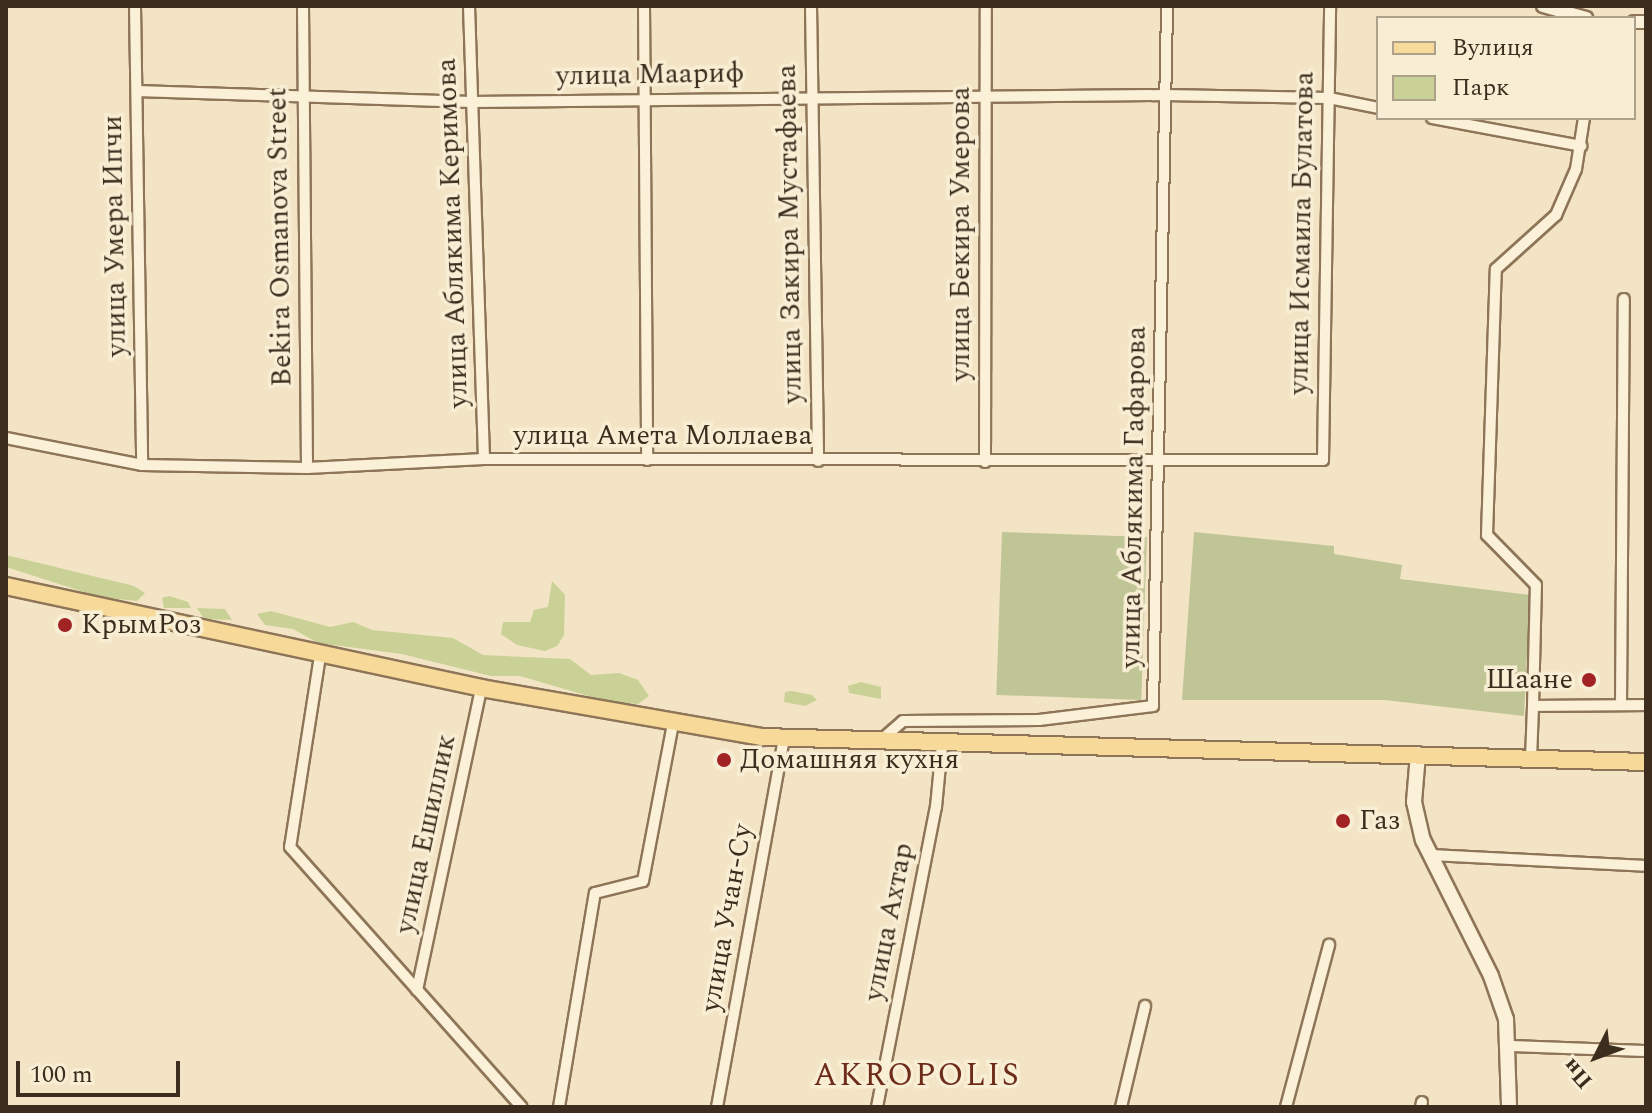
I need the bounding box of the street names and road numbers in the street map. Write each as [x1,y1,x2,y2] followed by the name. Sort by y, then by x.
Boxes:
[430,57,476,409] street label: улица Аблякима Керимова
[556,57,744,93] street label: улица Маариф
[770,64,810,404] street label: улица Закира Мустафаева
[1282,71,1322,395] street label: улица Исмаила Булатова
[261,87,299,387] street label: Bekira Osmanova Street
[944,87,978,381] street label: улица Бекира Умерова
[96,115,134,357] street label: улица Умера Ипчи
[1114,326,1154,668] street label: улица Аблякима Гафарова
[514,419,812,453] street label: улица Амета Моллаева
[389,731,463,937] street label: улица Ешиллик
[694,821,760,1015] street label: улица Учан-Су
[857,840,921,1004] street label: улица Ахтар

